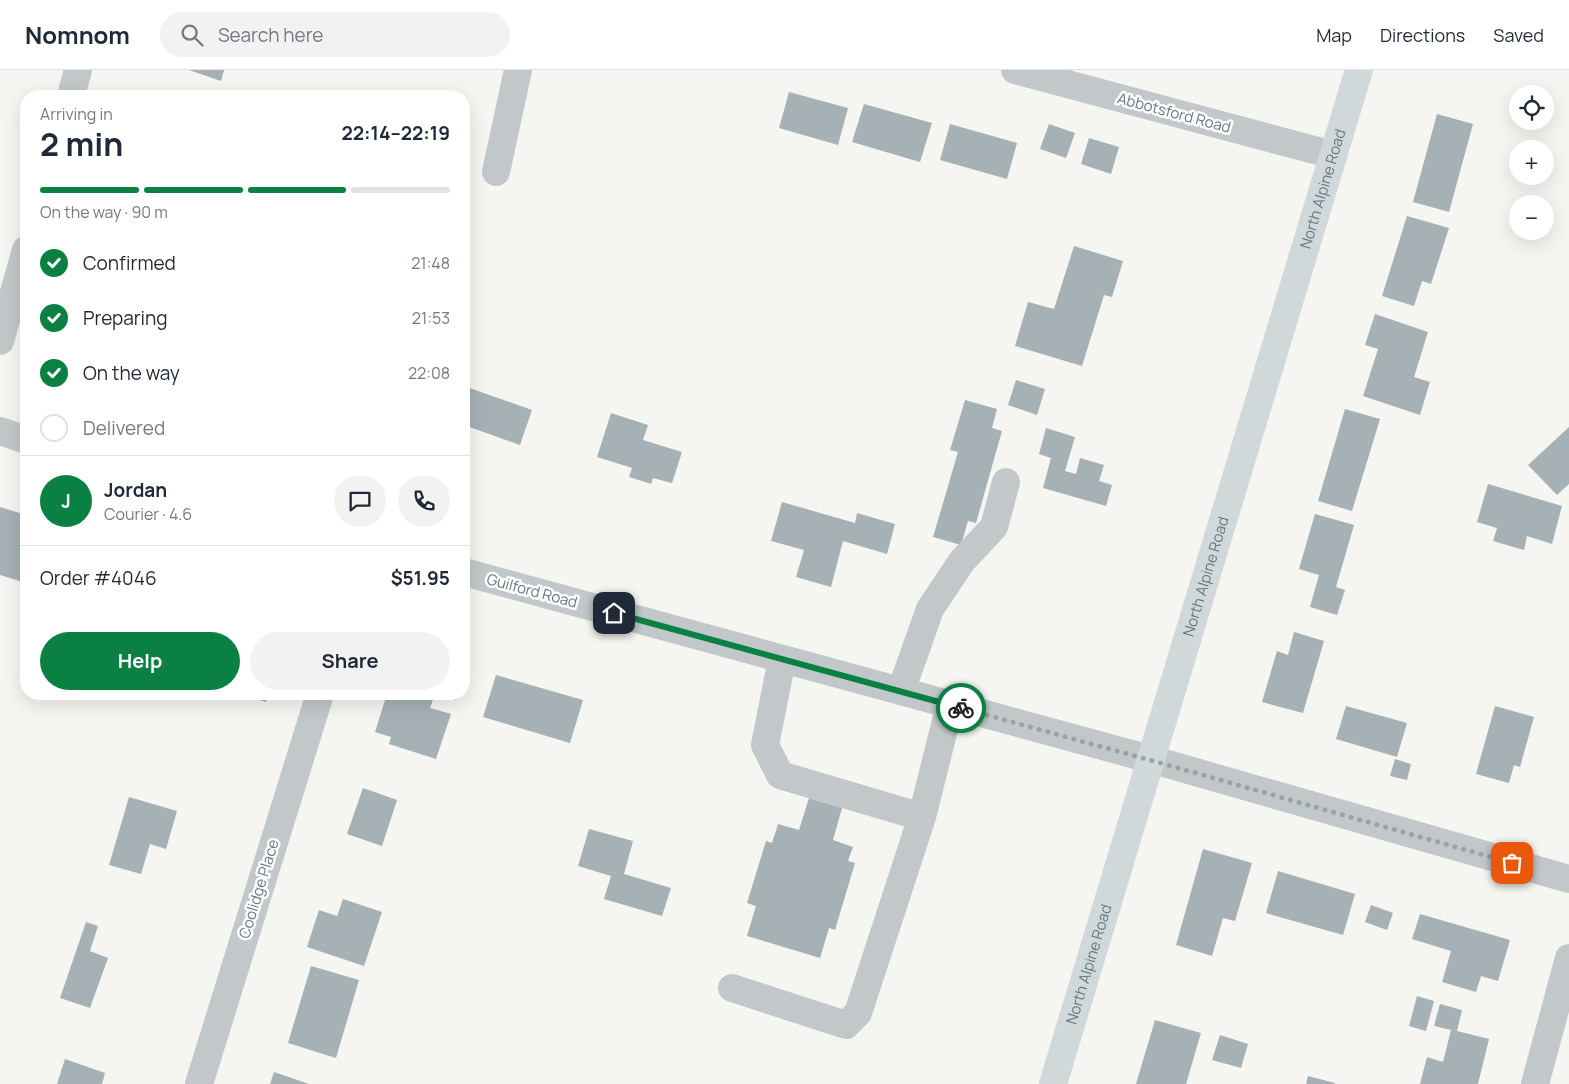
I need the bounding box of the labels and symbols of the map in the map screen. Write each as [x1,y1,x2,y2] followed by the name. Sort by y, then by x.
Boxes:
[1115,87,1233,138] street label: Abbotsford Road
[1295,126,1351,251] street label: North Alpine Road
[1178,514,1234,639] street label: North Alpine Road
[484,568,580,613] street label: Guilford Road
[593,592,635,634] pin
[936,683,986,733] courier
[233,836,284,941] street label: Coolidge Place
[1491,842,1533,884] pin
[1061,902,1117,1027] street label: North Alpine Road

